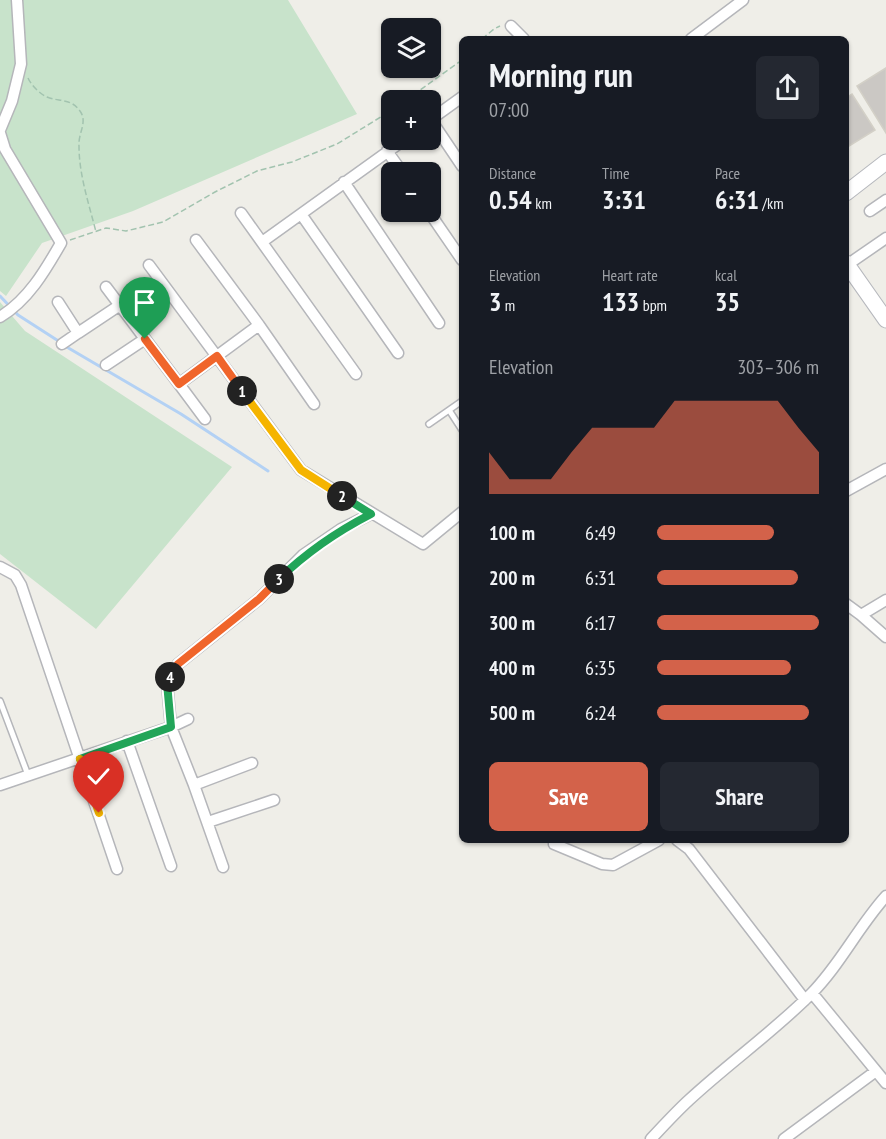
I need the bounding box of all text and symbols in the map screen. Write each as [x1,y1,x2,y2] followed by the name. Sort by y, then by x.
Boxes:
[381,18,441,222] map controls
[381,18,441,78] button: layers
[489,53,633,96] text: Morning run
[756,56,819,119] button: share
[381,90,441,150] button: +
[489,97,529,123] text: 07:00
[381,162,441,222] button: −
[489,163,536,183] text: Distance
[602,163,630,183] text: Time
[715,163,740,183] text: Pace
[489,183,532,216] text: 0.54
[602,183,646,216] text: 3:31
[715,183,759,216] text: 6:31
[532,193,552,213] text: km
[759,193,784,213] text: /km
[489,265,540,285] text: Elevation
[602,265,658,285] text: Heart rate
[715,265,737,285] text: kcal
[119,277,170,339] pin
[489,285,501,318] text: 3
[602,285,639,318] text: 133
[715,285,740,318] text: 35
[128,286,161,319] icon: arrive
[501,295,515,315] text: m
[639,295,667,315] text: bpm
[489,354,553,380] text: Elevation
[737,354,819,380] text: 303–306 m
[227,376,257,406] pin: 1
[238,381,246,401] text: 1
[327,481,357,511] pin: 2
[338,486,346,506] text: 2
[489,520,535,546] text: 100 m
[585,520,616,546] text: 6:49
[264,564,294,594] pin: 3
[489,565,535,591] text: 200 m
[585,565,616,591] text: 6:31
[275,569,283,589] text: 3
[489,610,535,636] text: 300 m
[585,610,616,636] text: 6:17
[489,655,535,681] text: 400 m
[585,655,616,681] text: 6:35
[155,662,185,692] pin: 4
[166,667,174,687] text: 4
[489,700,535,726] text: 500 m
[585,700,616,726] text: 6:24
[73,751,124,813] pin
[82,760,115,793] icon: check
[489,762,648,831] button: Save
[660,762,819,831] button: Share

